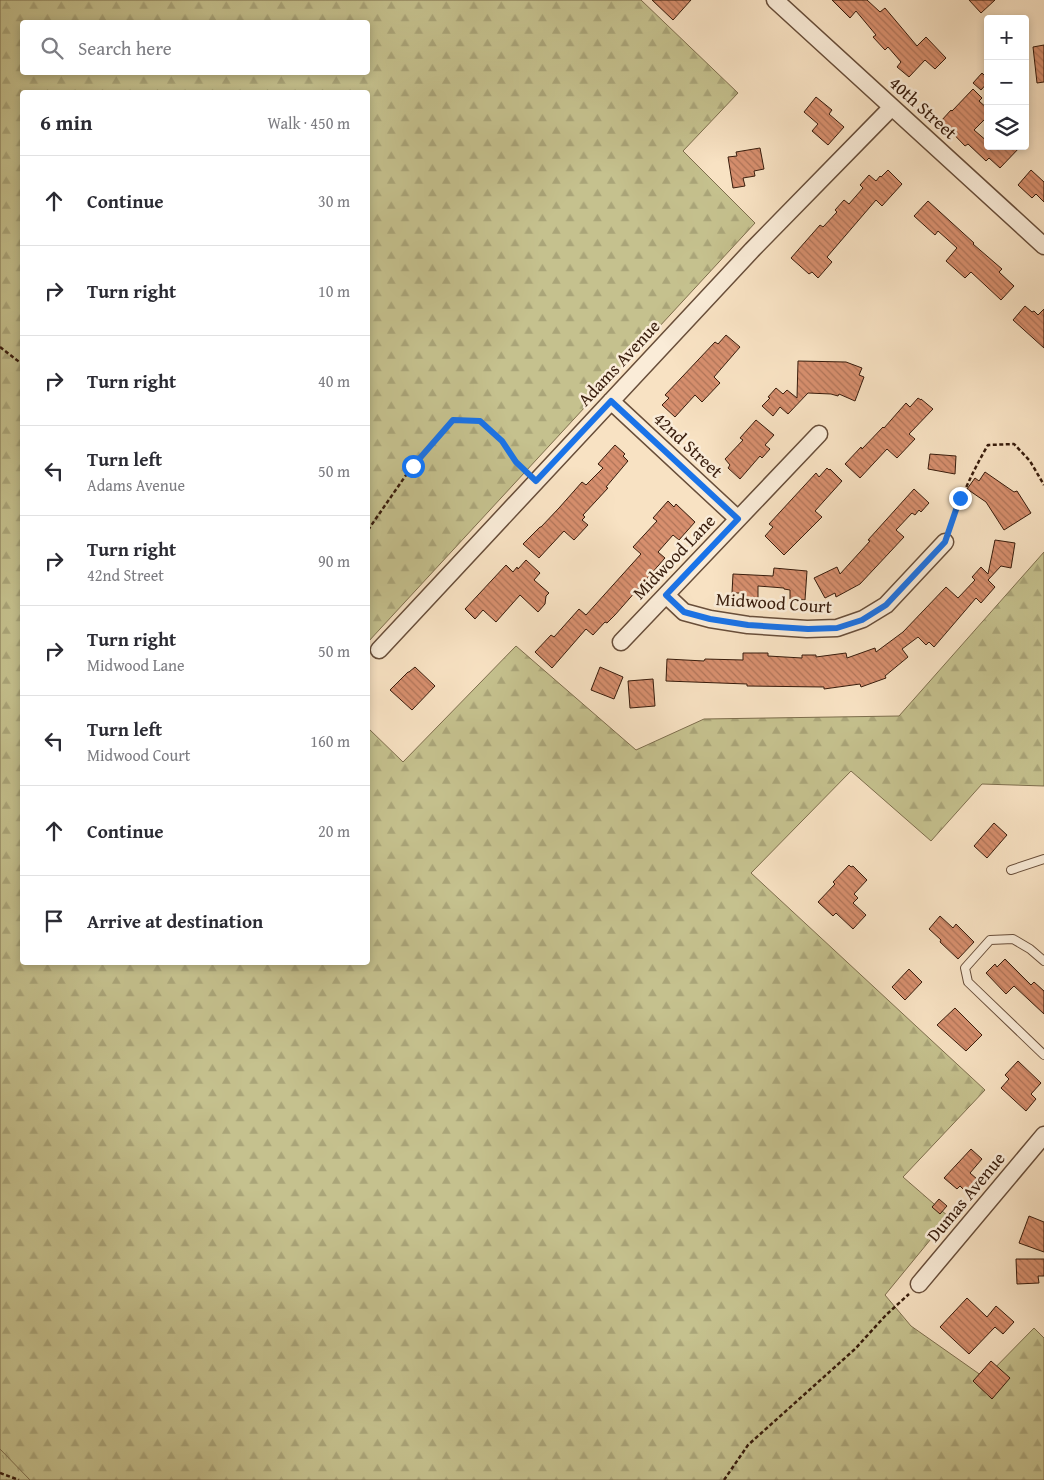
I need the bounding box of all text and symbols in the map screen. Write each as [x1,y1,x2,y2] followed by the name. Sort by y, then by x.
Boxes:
[984,15,1029,150] map controls
[984,15,1029,60] button: +
[20,20,370,75] search box
[38,34,66,62] icon: search
[78,34,172,62] text: Search here
[984,60,1029,105] button: −
[883,70,964,146] street label: 40th Street
[984,105,1029,150] button: layers
[40,107,92,138] text: 6 min
[267,111,350,135] text: Walk · 450 m
[40,187,68,215] icon: ahead
[87,187,164,215] text: Continue
[318,189,350,213] text: 30 m
[40,277,68,305] icon: right
[87,277,176,305] text: Turn right
[318,279,350,303] text: 10 m
[571,313,666,412] street label: Adams Avenue
[40,367,68,395] icon: right
[87,367,176,395] text: Turn right
[318,369,350,393] text: 40 m
[647,405,730,484] street label: 42nd Street
[87,445,162,473] text: Turn left
[402,455,425,478] route start
[40,457,68,485] icon: left
[318,459,350,483] text: 50 m
[87,473,185,497] text: Adams Avenue
[949,487,972,510] route end
[626,508,721,605] street label: Midwood Lane
[87,535,176,563] text: Turn right
[40,547,68,575] icon: right
[318,549,350,573] text: 90 m
[87,563,164,587] text: 42nd Street
[715,585,834,620] street label: Midwood Court
[87,625,176,653] text: Turn right
[40,637,68,665] icon: right
[318,639,350,663] text: 50 m
[87,653,185,677] text: Midwood Lane
[87,715,162,743] text: Turn left
[40,727,68,755] icon: left
[310,729,350,753] text: 160 m
[87,743,190,767] text: Midwood Court
[40,817,68,845] icon: ahead
[87,817,164,845] text: Continue
[318,819,350,843] text: 20 m
[40,907,68,935] icon: arrive
[87,907,263,935] text: Arrive at destination
[920,1146,1011,1248] street label: Dumas Avenue

